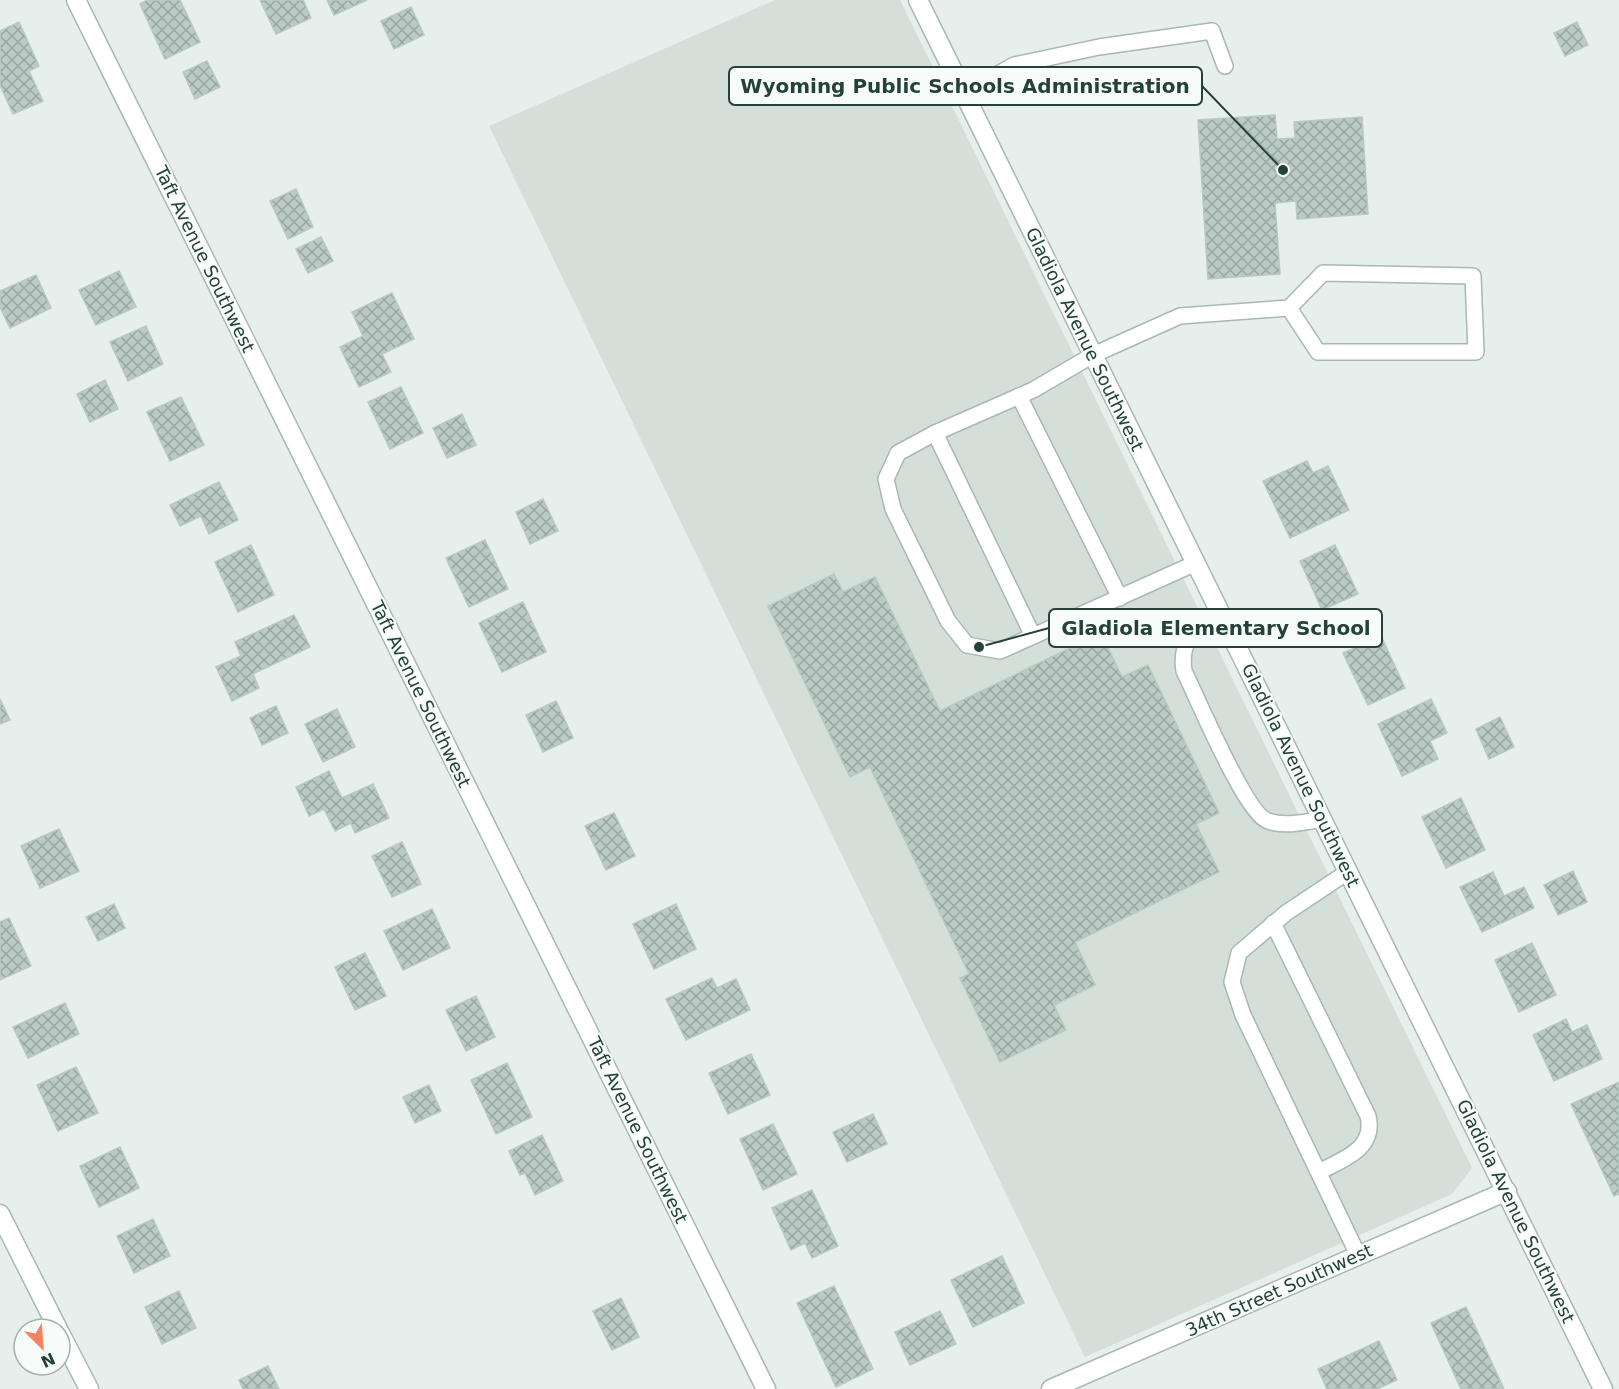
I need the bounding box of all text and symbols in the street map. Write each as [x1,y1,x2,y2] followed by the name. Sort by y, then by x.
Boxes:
[729,67,1202,105] callout: Wyoming Public Schools Administration
[740,74,1190,98] text: Wyoming Public Schools Administration
[150,161,259,356] street label: Taft Avenue Southwest
[1022,224,1148,454] street label: Gladiola Avenue Southwest
[366,596,475,791] street label: Taft Avenue Southwest
[1049,609,1382,647] callout: Gladiola Elementary School
[1061,616,1371,640] text: Gladiola Elementary School
[1238,660,1364,890] street label: Gladiola Avenue Southwest
[583,1032,692,1227] street label: Taft Avenue Southwest
[1453,1096,1579,1326] street label: Gladiola Avenue Southwest
[1182,1239,1376,1341] street label: 34th Street Southwest
[12,1317,72,1377] north arrow
[38,1349,58,1372] text: N

